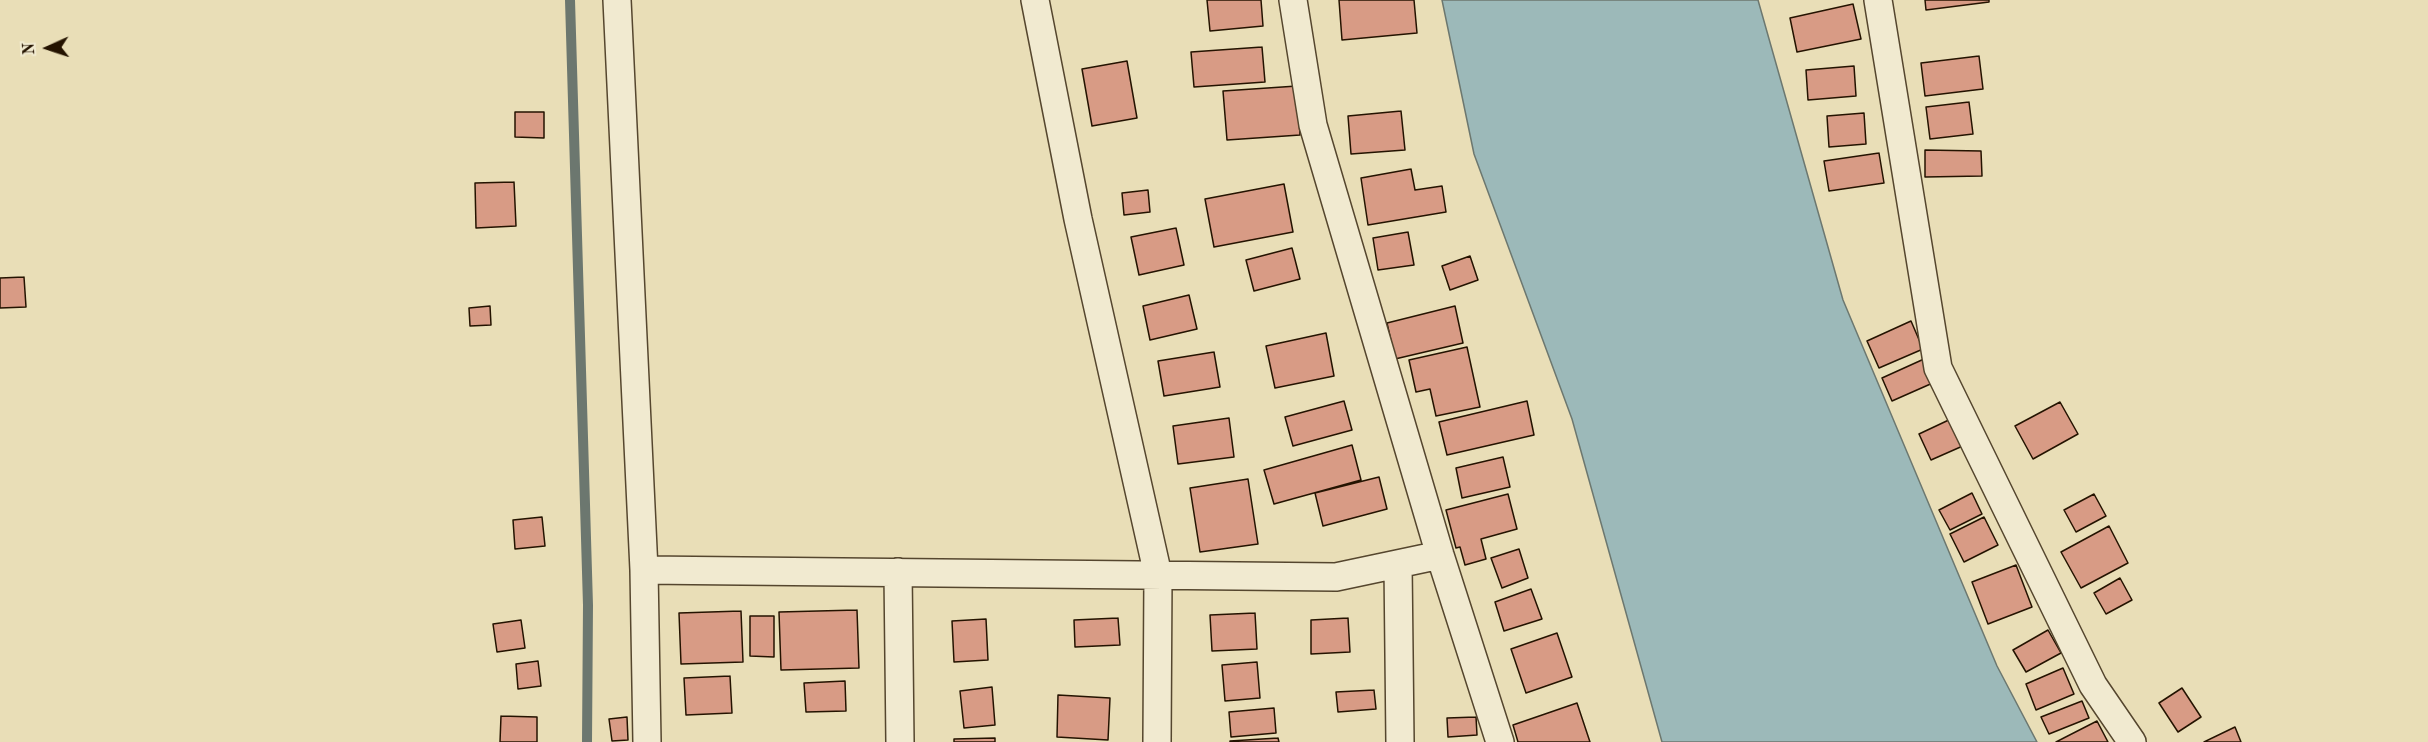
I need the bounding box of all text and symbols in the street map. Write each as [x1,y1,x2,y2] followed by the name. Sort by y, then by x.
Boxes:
[18,18,78,78] north arrow
[22,42,38,55] text: N

